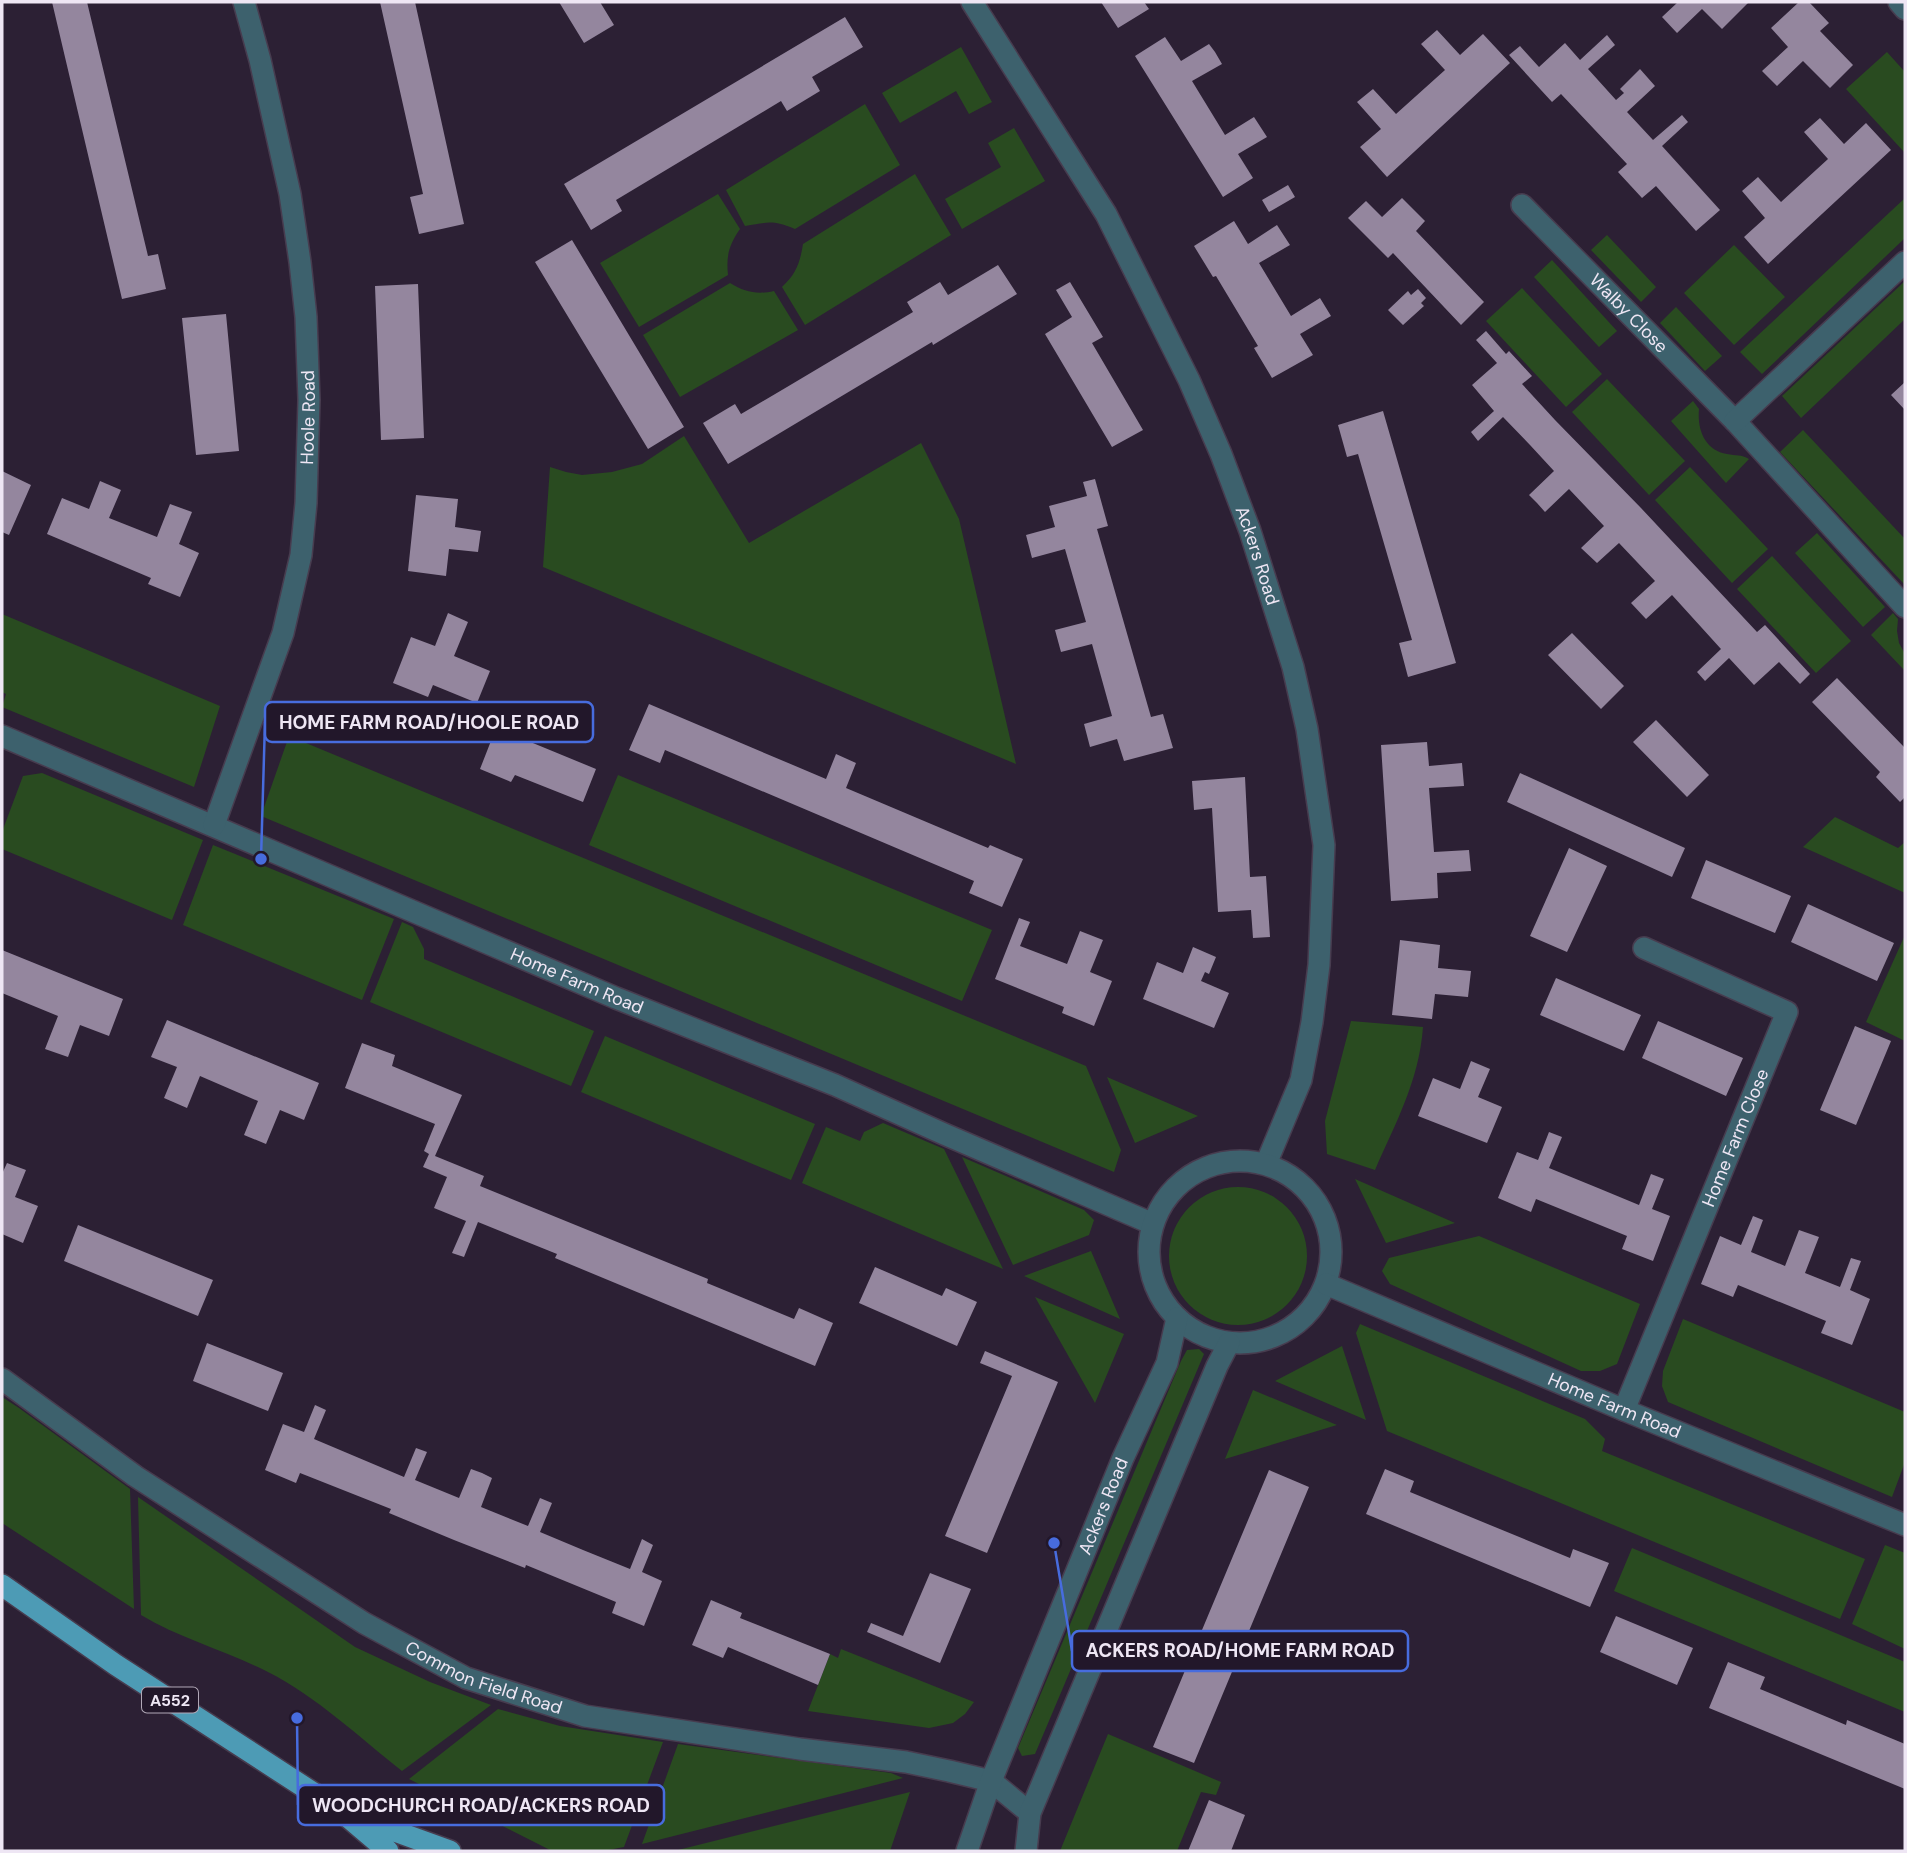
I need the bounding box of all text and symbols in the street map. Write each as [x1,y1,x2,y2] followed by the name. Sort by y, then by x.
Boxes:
[1584,268,1673,358] street label: Walby Close
[295,370,321,465] street label: Hoole Road
[1230,503,1285,608] street label: Ackers Road
[265,702,593,742] callout: HOME FARM ROAD/HOOLE ROAD
[279,710,579,735] text: HOME FARM ROAD/HOOLE ROAD
[507,942,647,1020] street label: Home Farm Road
[1696,1065,1774,1211] street label: Home Farm Close
[1544,1367,1685,1444] street label: Home Farm Road
[1073,1454,1134,1558] street label: Ackers Road
[1072,1631,1408,1671] callout: ACKERS ROAD/HOME FARM ROAD
[401,1635,565,1720] street label: Common Field Road
[1086,1638,1394,1663] text: ACKERS ROAD/HOME FARM ROAD
[142,1688,198,1712] road number: A552
[298,1785,664,1825] callout: WOODCHURCH ROAD/ACKERS ROAD
[312,1793,650,1818] text: WOODCHURCH ROAD/ACKERS ROAD

